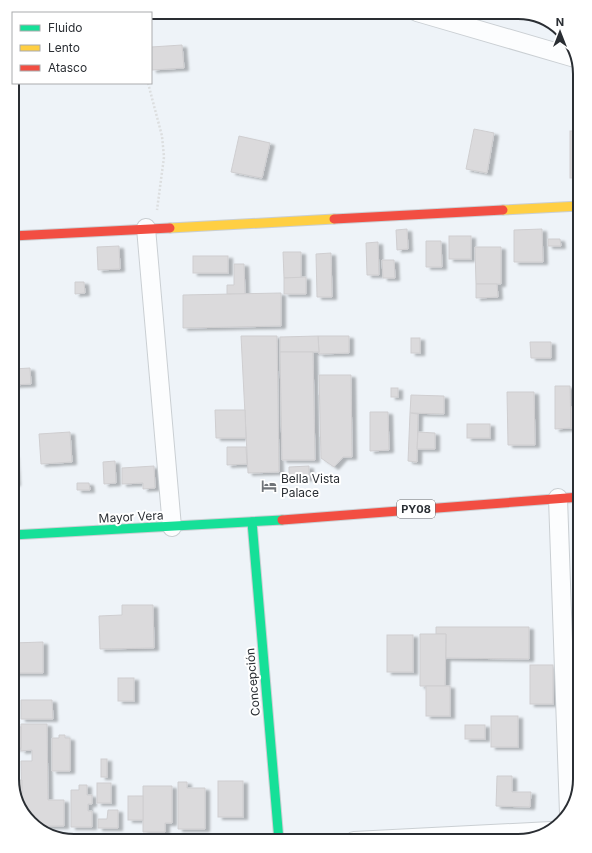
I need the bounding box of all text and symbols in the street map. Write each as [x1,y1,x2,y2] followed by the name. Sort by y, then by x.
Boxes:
[12,12,152,84] legend
[540,12,580,52] north arrow
[556,15,564,29] text: N
[48,20,83,35] text: Fluido
[48,40,80,55] text: Lento
[48,60,87,75] text: Atasco
[281,471,340,500] place label: Bella Vista Palace
[260,477,278,495] hotel icon: Bella Vista Palace
[397,500,435,518] road number: PY08
[98,507,164,526] street label: Mayor Vera
[242,647,263,717] street label: Concepción

